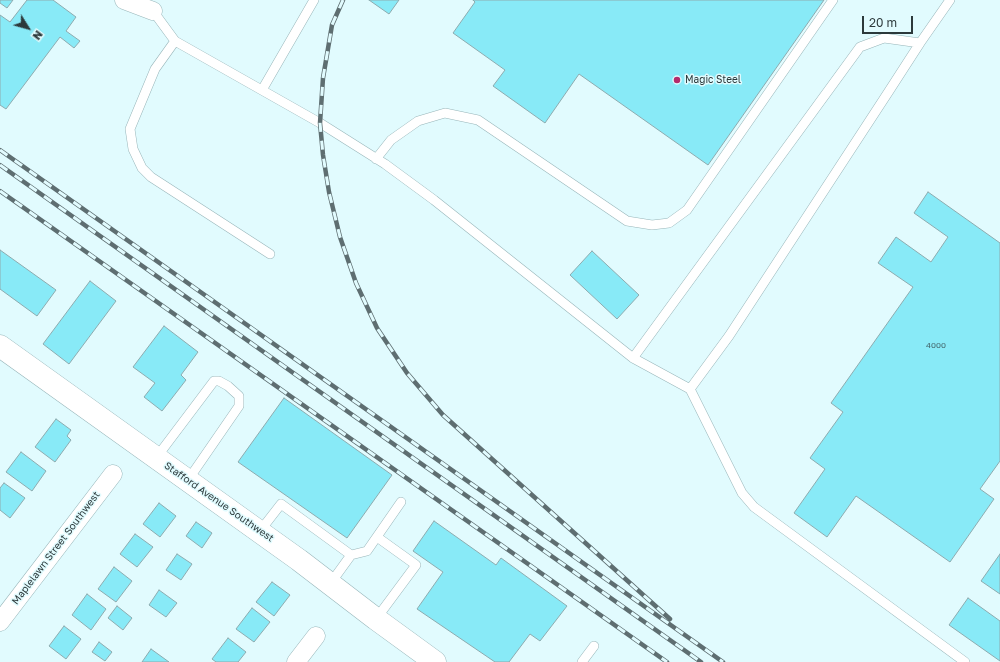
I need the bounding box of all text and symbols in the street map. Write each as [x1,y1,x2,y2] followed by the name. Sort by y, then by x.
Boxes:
[8,8,48,48] north arrow
[864,8,915,34] scale bar
[869,15,897,30] text: 20 m
[30,28,46,43] text: N
[685,74,741,86] place label: Magic Steel
[672,75,682,85] marker: Magic Steel
[926,340,946,350] house number: 4000
[162,460,276,544] street label: Stafford Avenue Southwest
[10,489,102,607] street label: Maplelawn Street Southwest

